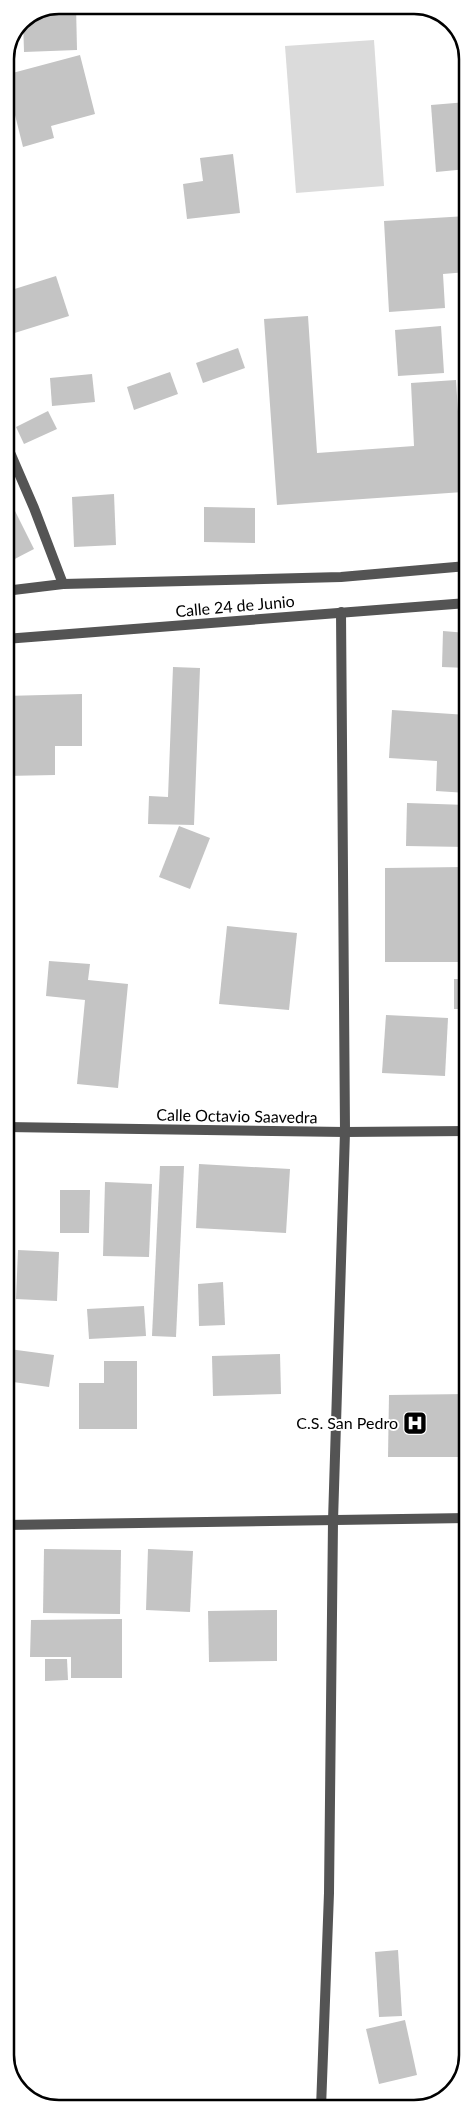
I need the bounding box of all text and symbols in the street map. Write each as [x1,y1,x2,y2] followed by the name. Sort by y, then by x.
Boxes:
[174,591,295,620] street label: Calle 24 de Junio
[156,1105,318,1126] street label: Calle Octavio Saavedra
[402,1410,428,1436] hospital icon: C.S. San Pedro
[296,1413,398,1432] place label: C.S. San Pedro

